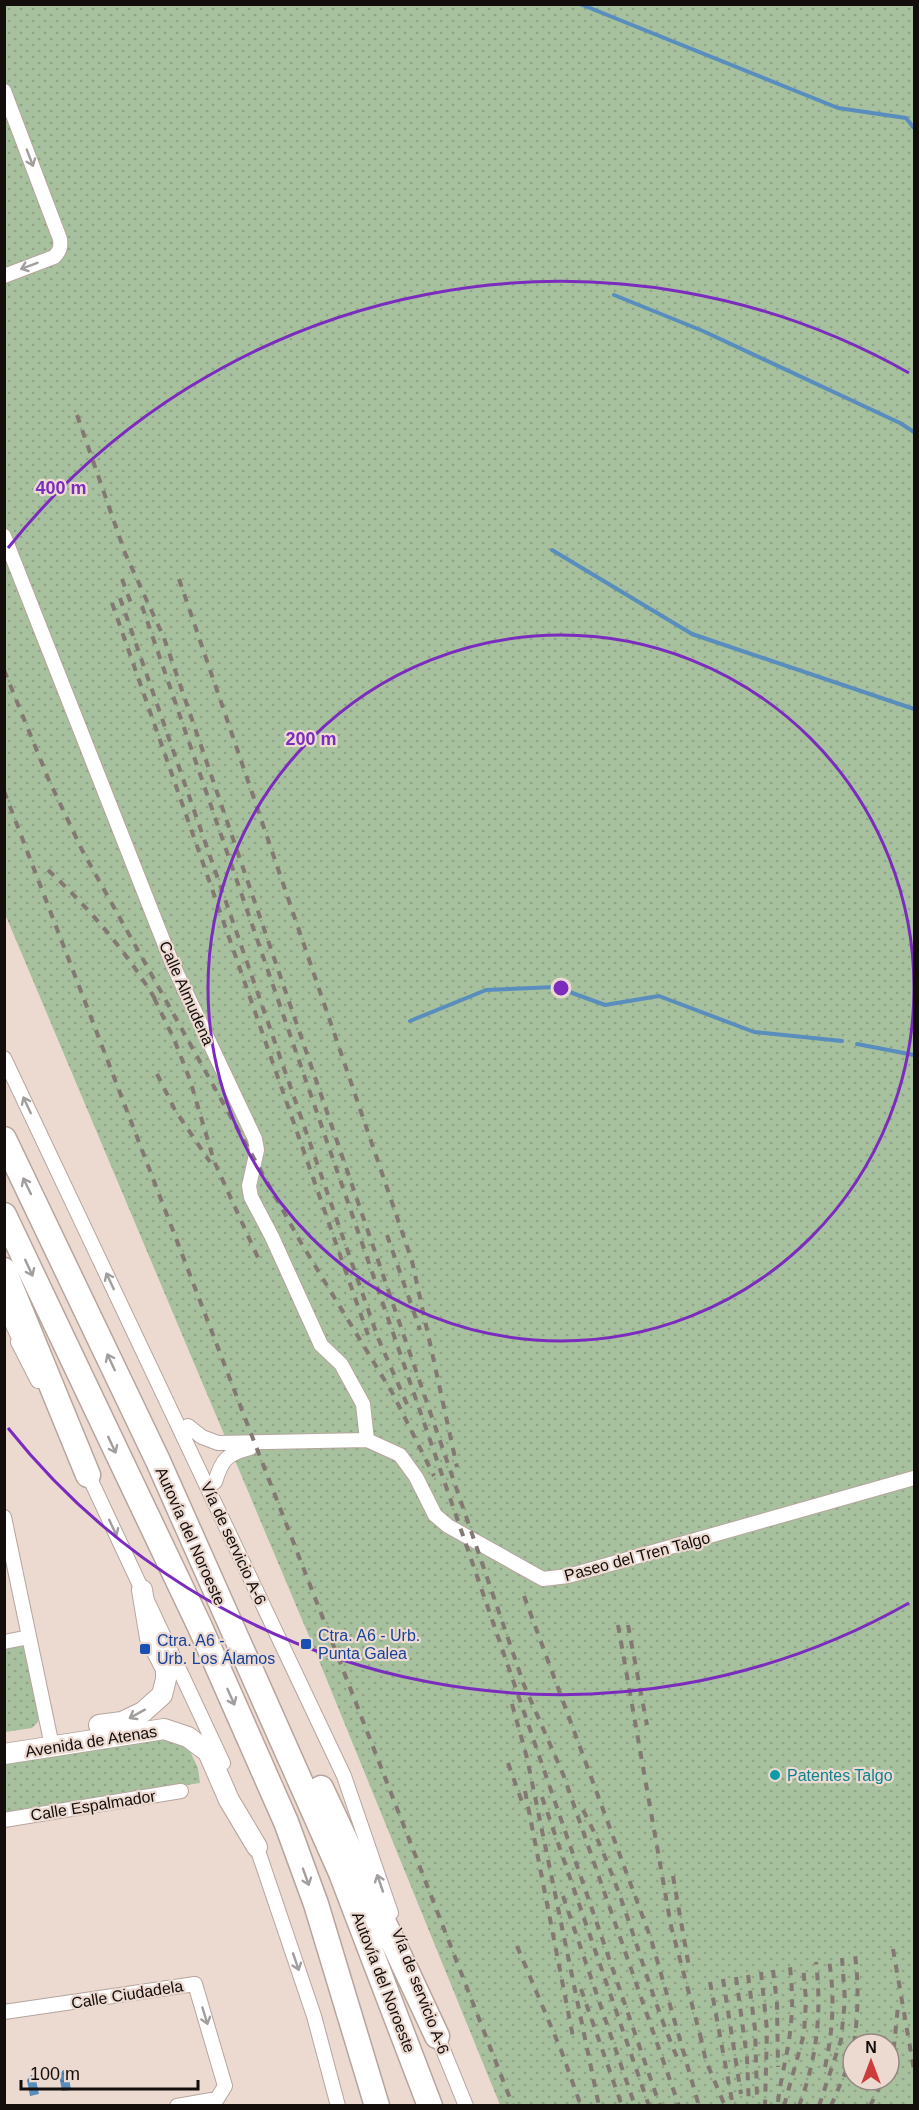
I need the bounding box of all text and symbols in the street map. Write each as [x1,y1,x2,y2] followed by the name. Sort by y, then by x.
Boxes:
[25,148,36,167] one-way arrow
[20,262,39,273] one-way arrow
[35,478,87,498] text: 400 m
[285,729,337,749] text: 200 m
[156,939,217,1048] street label: Calle Almudena
[551,978,571,998] centre of rings
[20,1096,32,1114] one-way arrow
[21,1178,33,1196] one-way arrow
[24,1259,36,1277] one-way arrow
[104,1273,116,1291] one-way arrow
[105,1354,117,1372] one-way arrow
[107,1435,119,1453] one-way arrow
[152,1464,229,1608] street label: Autovía del Noroeste
[198,1479,269,1607] street label: Vía de servicio A-6
[108,1519,120,1537] one-way arrow
[562,1529,712,1584] street label: Paseo del Tren Talgo
[318,1627,420,1662] place label: Ctra. A6 - Urb. Punta Galea
[157,1632,275,1667] place label: Ctra. A6 - Urb. Los Álamos
[299,1637,313,1651] marker: Ctra. A6 - Urb. Punta Galea
[138,1642,152,1656] marker: Ctra. A6 - Urb. Los Álamos
[226,1688,237,1706] one-way arrow
[129,1708,146,1720] one-way arrow
[24,1723,158,1760] street label: Avenida de Atenas
[787,1767,893,1784] place label: Patentes Talgo
[768,1768,782,1782] marker: Patentes Talgo
[29,1787,157,1824] street label: Calle Espalmador
[301,1867,312,1886] one-way arrow
[374,1874,385,1893] one-way arrow
[349,1909,418,2055] street label: Autovía del Noroeste
[389,1926,452,2057] street label: Vía de servicio A-6
[292,1952,303,1971] one-way arrow
[70,1977,184,2012] street label: Calle Ciudadela
[200,2006,211,2025] one-way arrow
[841,2032,901,2092] north arrow
[865,2039,877,2056] text: N
[21,2053,198,2091] scale bar
[30,2064,80,2084] text: 100 m

